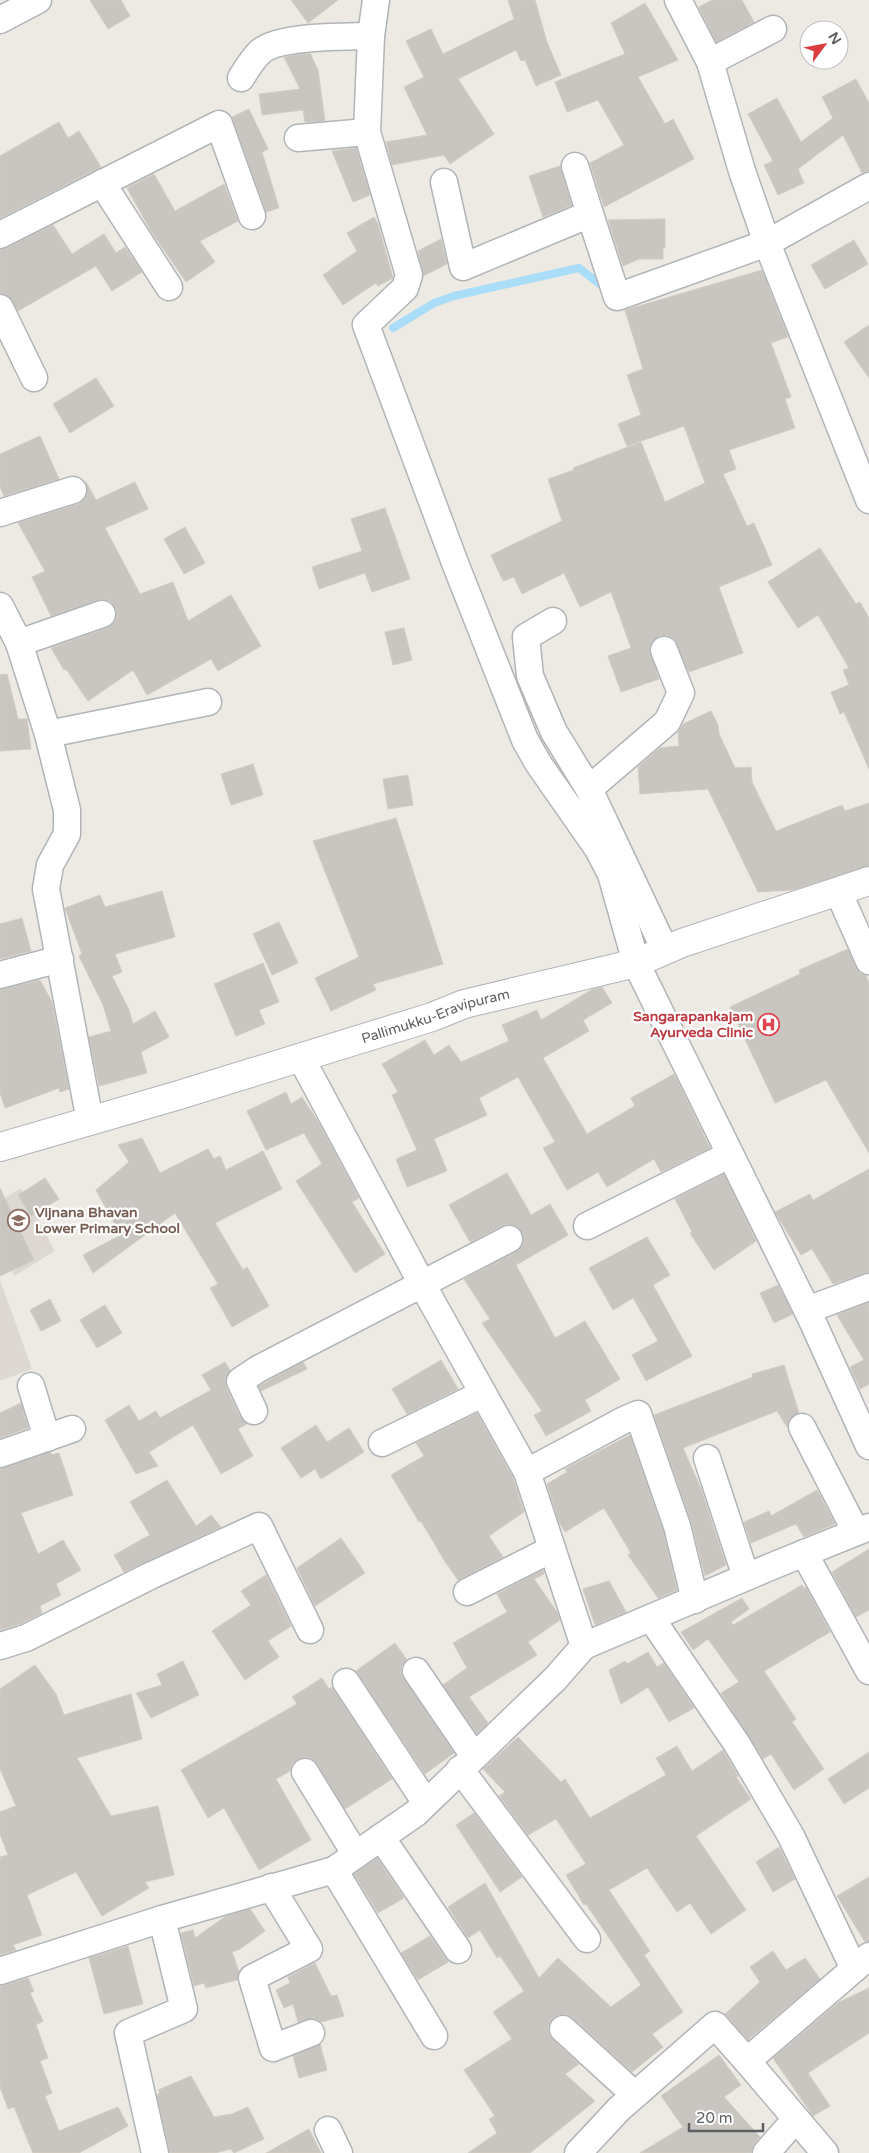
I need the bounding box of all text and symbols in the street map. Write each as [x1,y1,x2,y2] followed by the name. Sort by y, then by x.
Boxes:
[799,20,849,70] north arrow
[824,29,845,48] text: N
[359,985,511,1047] street label: Pallimukku-Eravipuram
[633,1008,754,1041] place label: Sangarapankajam Ayurveda Clinic
[757,1012,781,1036] hospital icon: Sangarapankajam Ayurveda Clinic
[35,1204,180,1237] place label: Vijnana Bhavan Lower Primary School
[7,1208,31,1232] school or university icon: Vijnana Bhavan Lower Primary School
[689,2100,763,2132] scale bar
[696,2109,733,2127] text: 20 m

